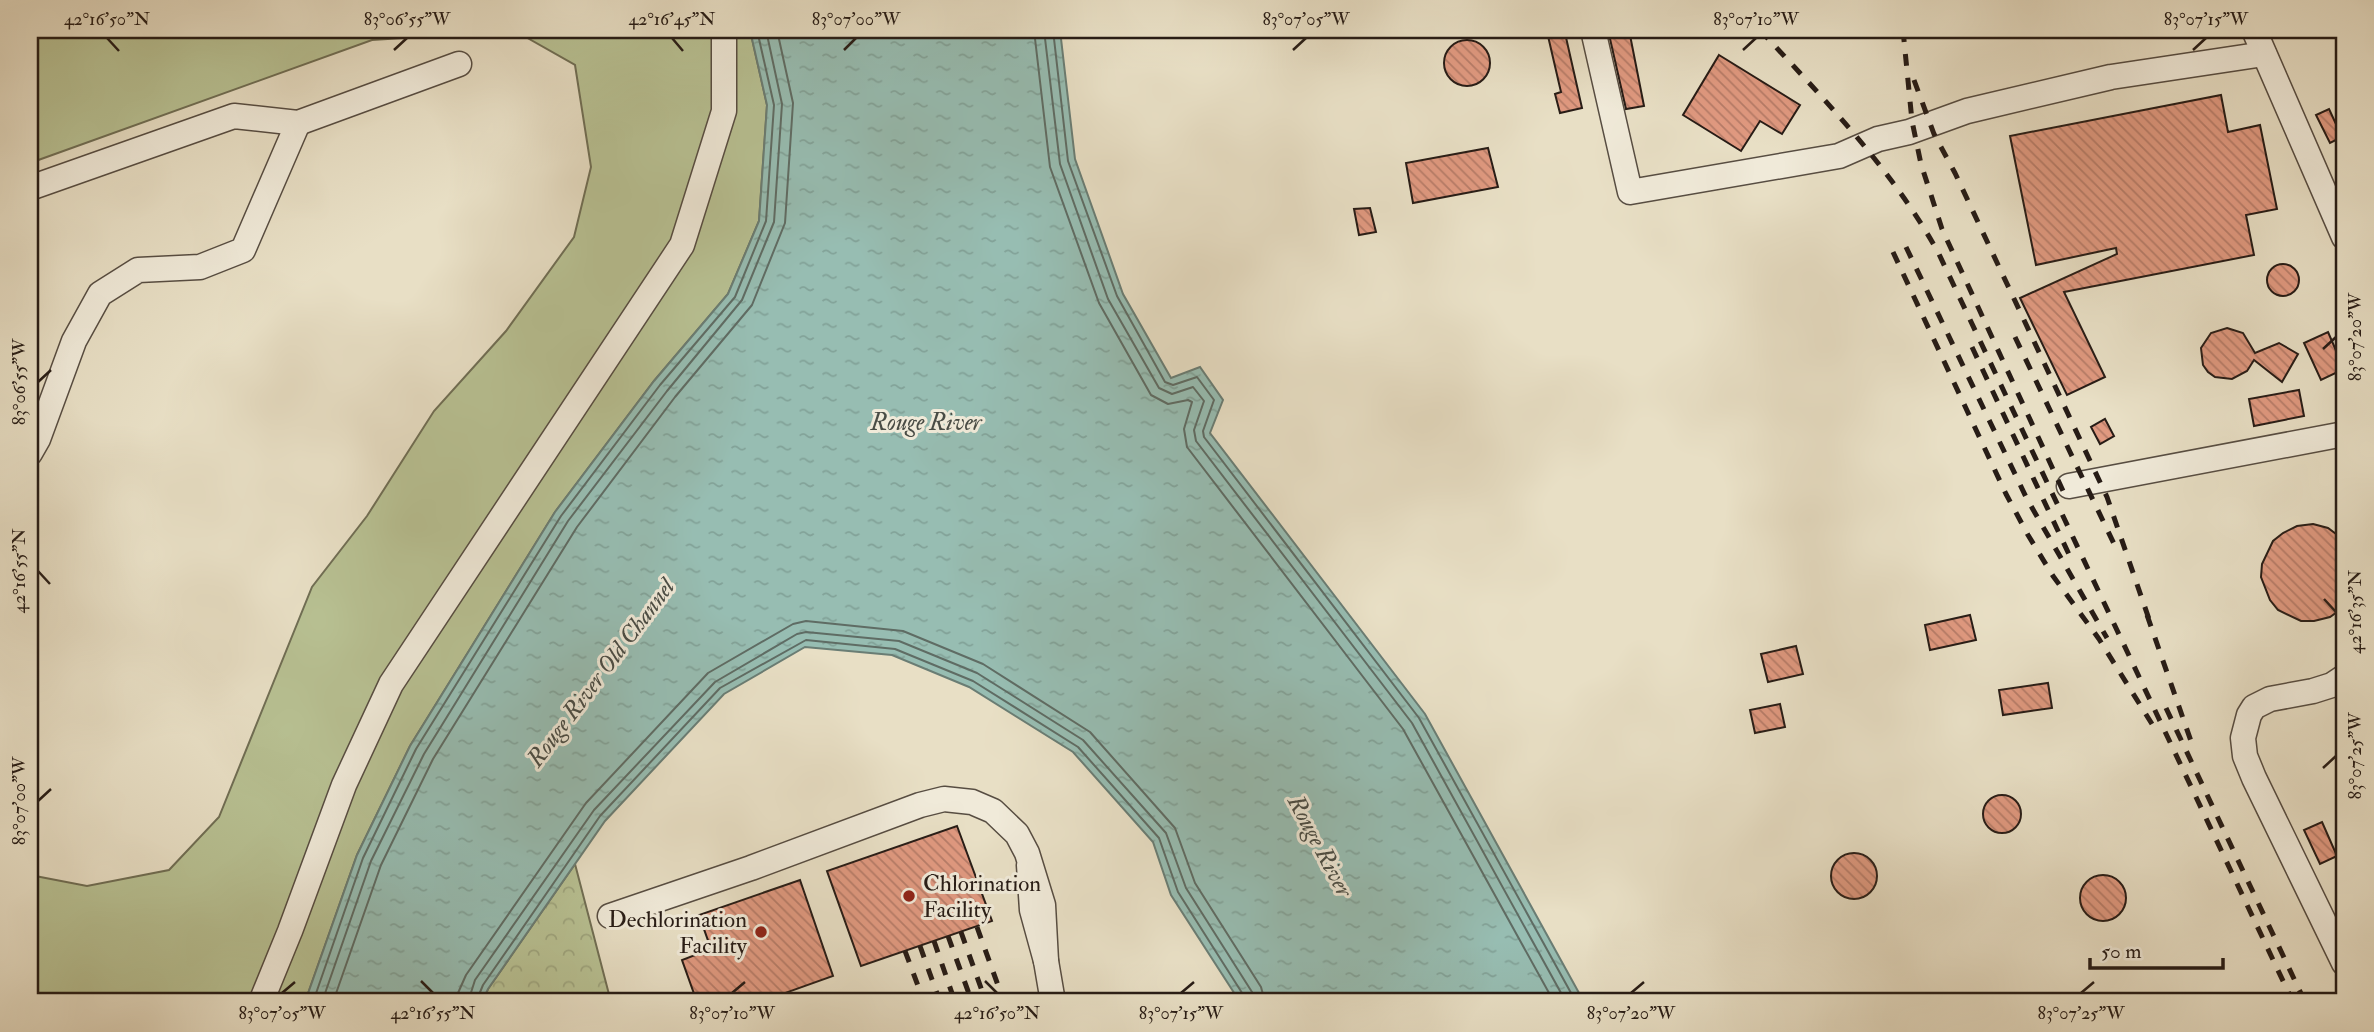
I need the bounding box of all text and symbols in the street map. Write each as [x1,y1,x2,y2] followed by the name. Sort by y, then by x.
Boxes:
[64,8,150,31] text: 42°16'50"N
[364,8,451,31] text: 83°06'55"W
[629,8,715,31] text: 42°16'45"N
[812,8,901,31] text: 83°07'00"W
[1262,8,1350,31] text: 83°07'05"W
[1713,8,1799,31] text: 83°07'10"W
[2164,8,2249,31] text: 83°07'15"W
[2344,292,2367,381] text: 83°07'20"W
[8,338,31,425] text: 83°06'55"W
[869,407,983,438] water label: Rouge River
[8,528,31,614] text: 42°16'55"N
[2344,570,2367,654] text: 42°16'35"N
[520,571,683,774] water label: Rouge River Old Channel
[2344,712,2367,799] text: 83°07'25"W
[8,756,31,845] text: 83°07'00"W
[1280,789,1360,903] water label: Rouge River
[923,869,1041,924] place label: Chlorination Facility
[901,888,917,904] marker: Chlorination Facility
[608,905,748,960] place label: Dechlorination Facility
[753,924,769,940] marker: Dechlorination Facility
[2090,927,2224,971] scale bar
[2101,938,2142,965] text: 50 m
[238,1002,326,1025] text: 83°07'05"W
[390,1002,476,1025] text: 42°16'55"N
[689,1002,775,1025] text: 83°07'10"W
[954,1002,1040,1025] text: 42°16'50"N
[1139,1002,1224,1025] text: 83°07'15"W
[1587,1002,1676,1025] text: 83°07'20"W
[2038,1002,2125,1025] text: 83°07'25"W

